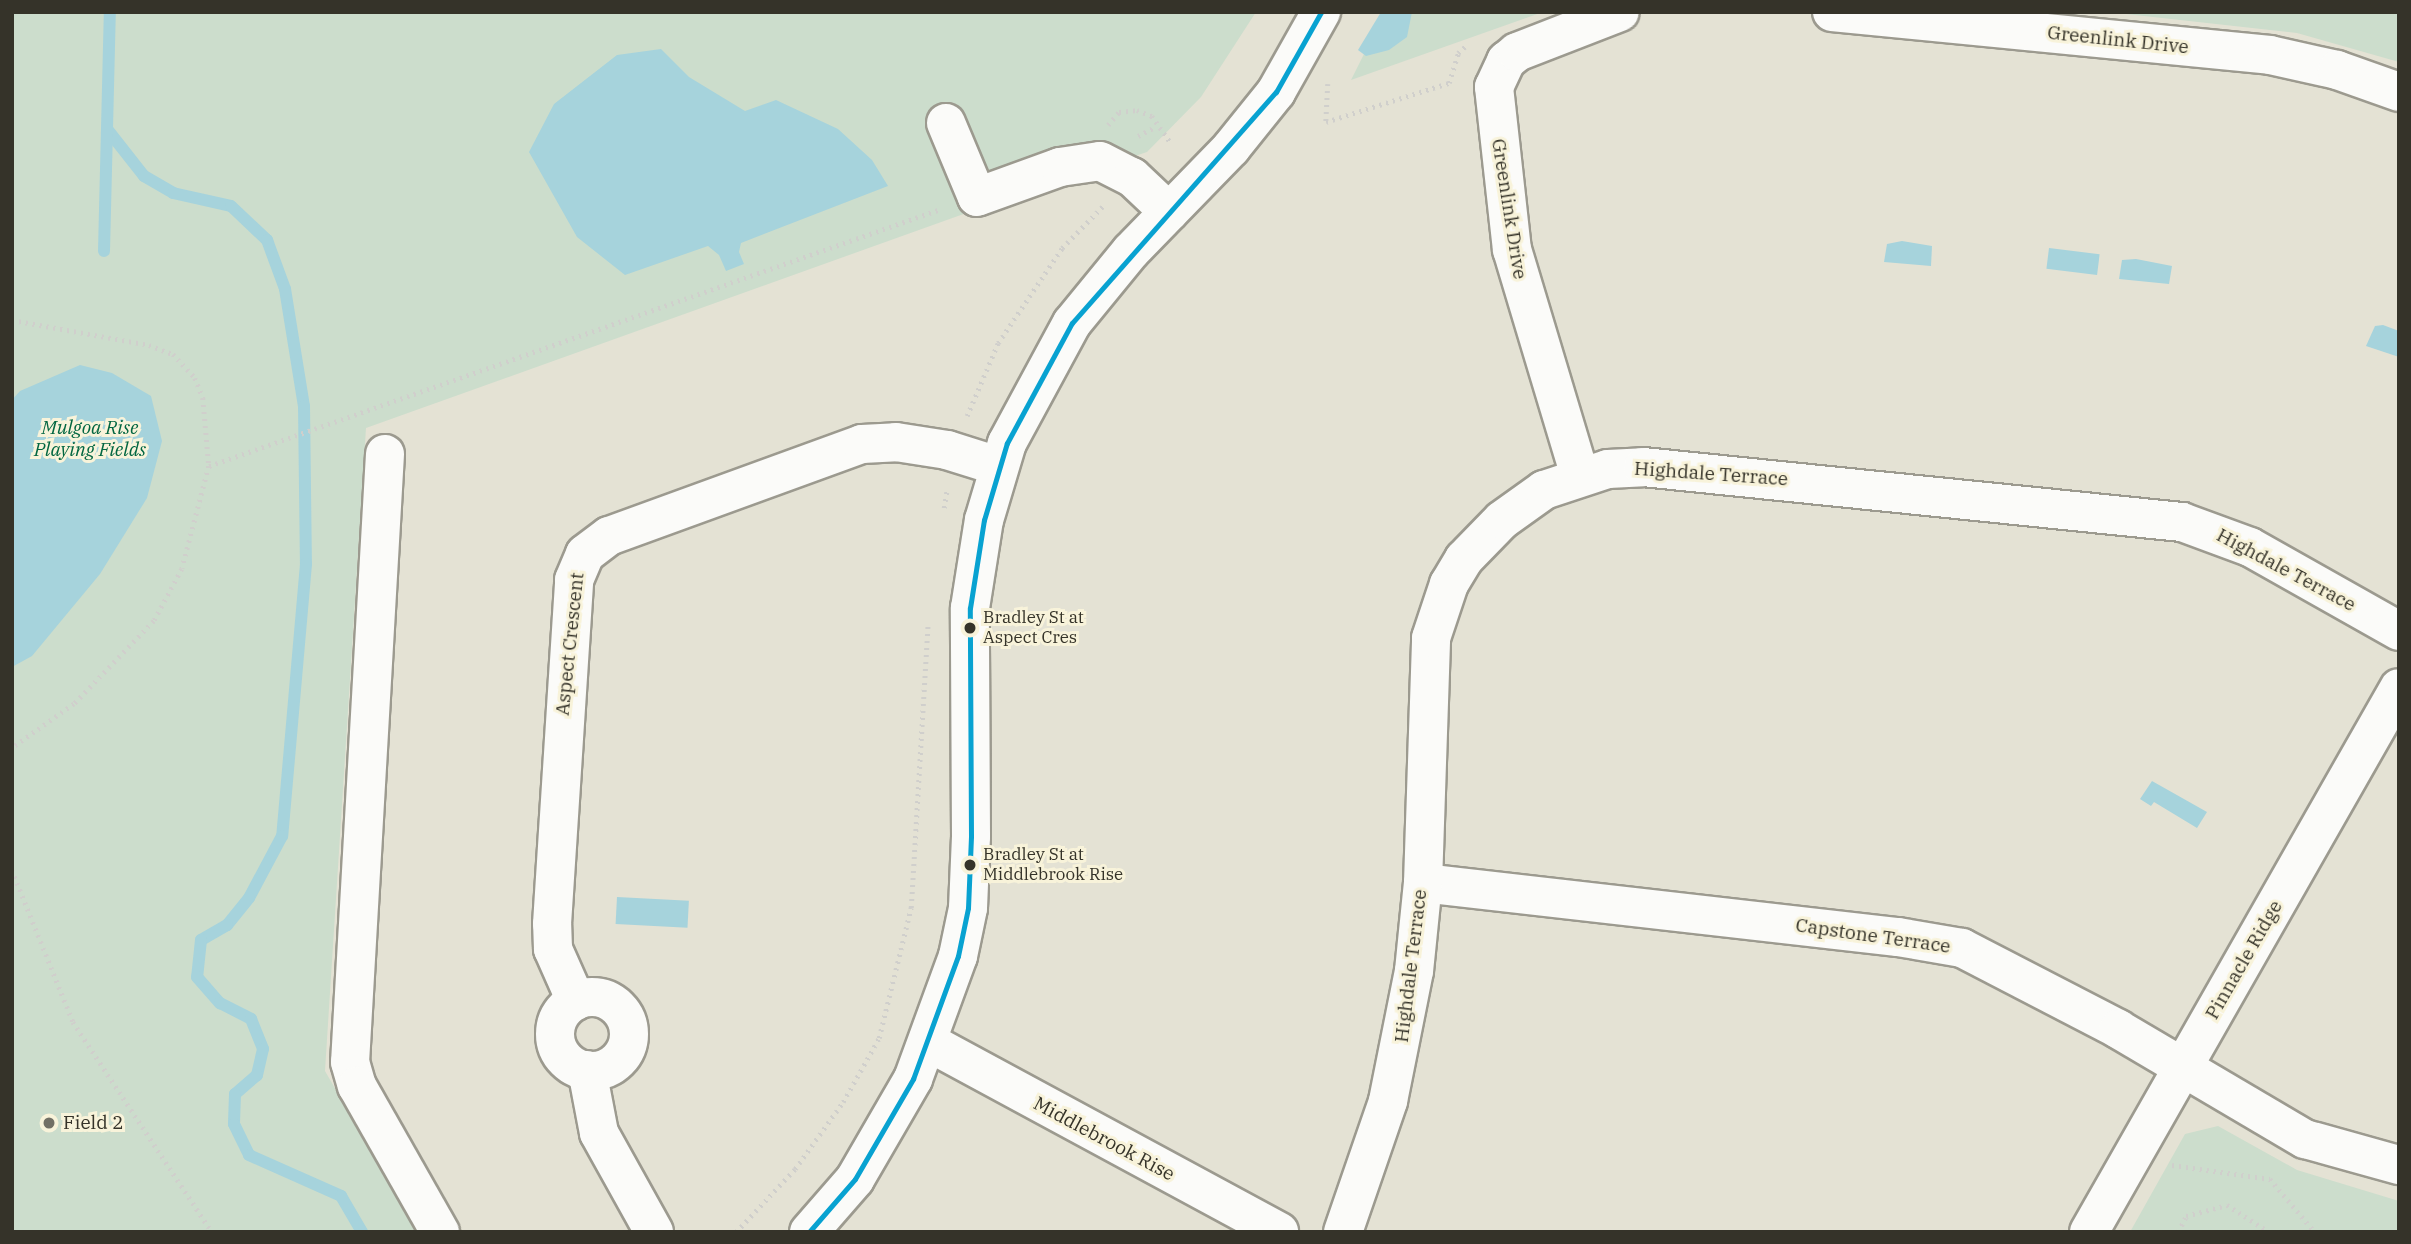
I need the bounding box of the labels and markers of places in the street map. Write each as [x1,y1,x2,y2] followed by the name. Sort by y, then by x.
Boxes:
[983,608,1084,648] place label: Bradley St at Aspect Cres
[963,621,977,635] marker: Bradley St at Aspect Cres
[983,845,1123,885] place label: Bradley St at Middlebrook Rise
[963,858,977,872] marker: Bradley St at Middlebrook Rise
[63,1112,124,1134] place label: Field 2
[41,1115,57,1131] marker: Field 2

